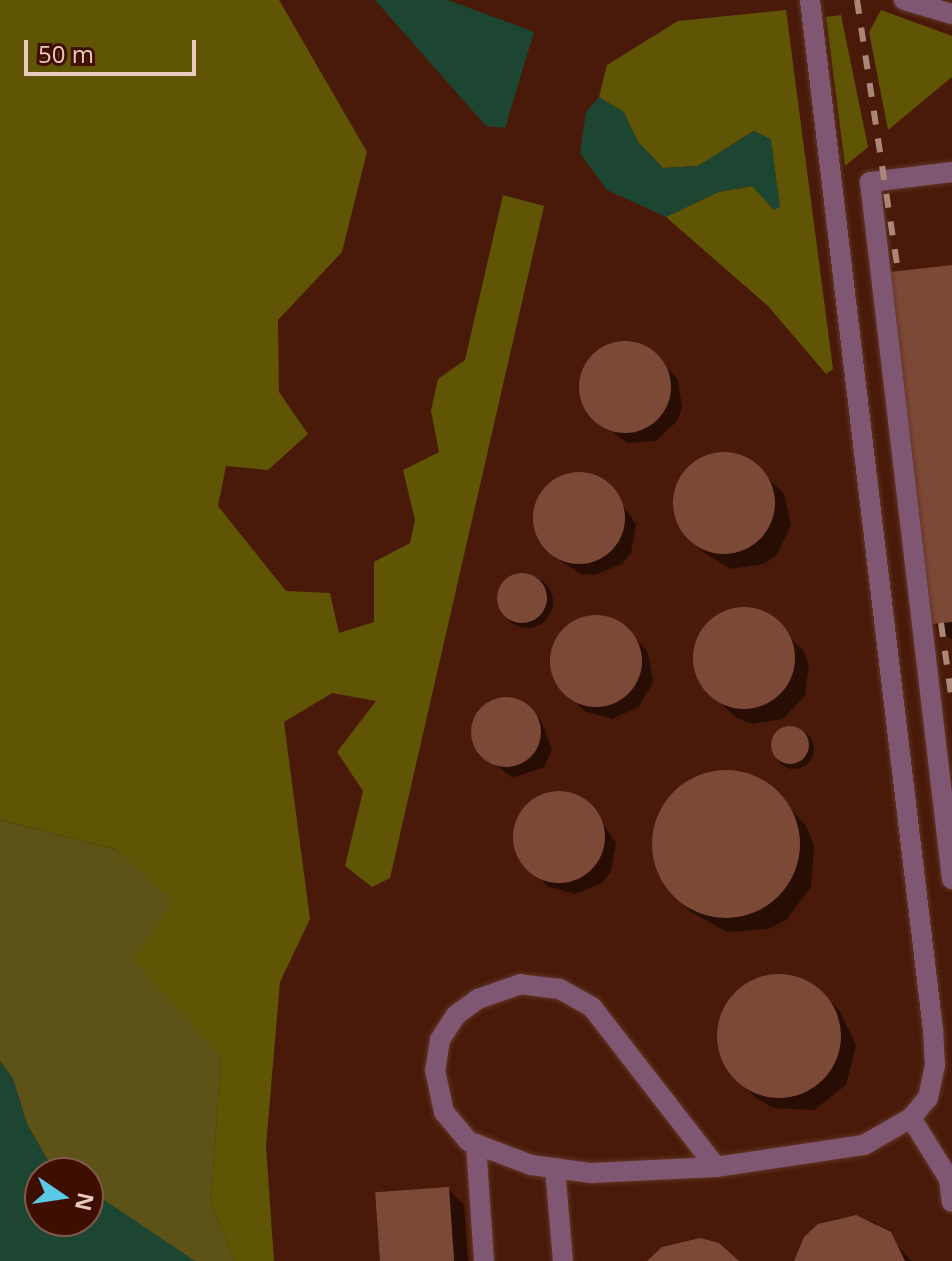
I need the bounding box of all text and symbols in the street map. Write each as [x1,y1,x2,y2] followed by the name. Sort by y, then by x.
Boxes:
[28,24,200,74] scale bar
[38,37,94,70] text: 50 m
[24,1157,104,1237] north arrow
[69,1190,102,1214] text: N

